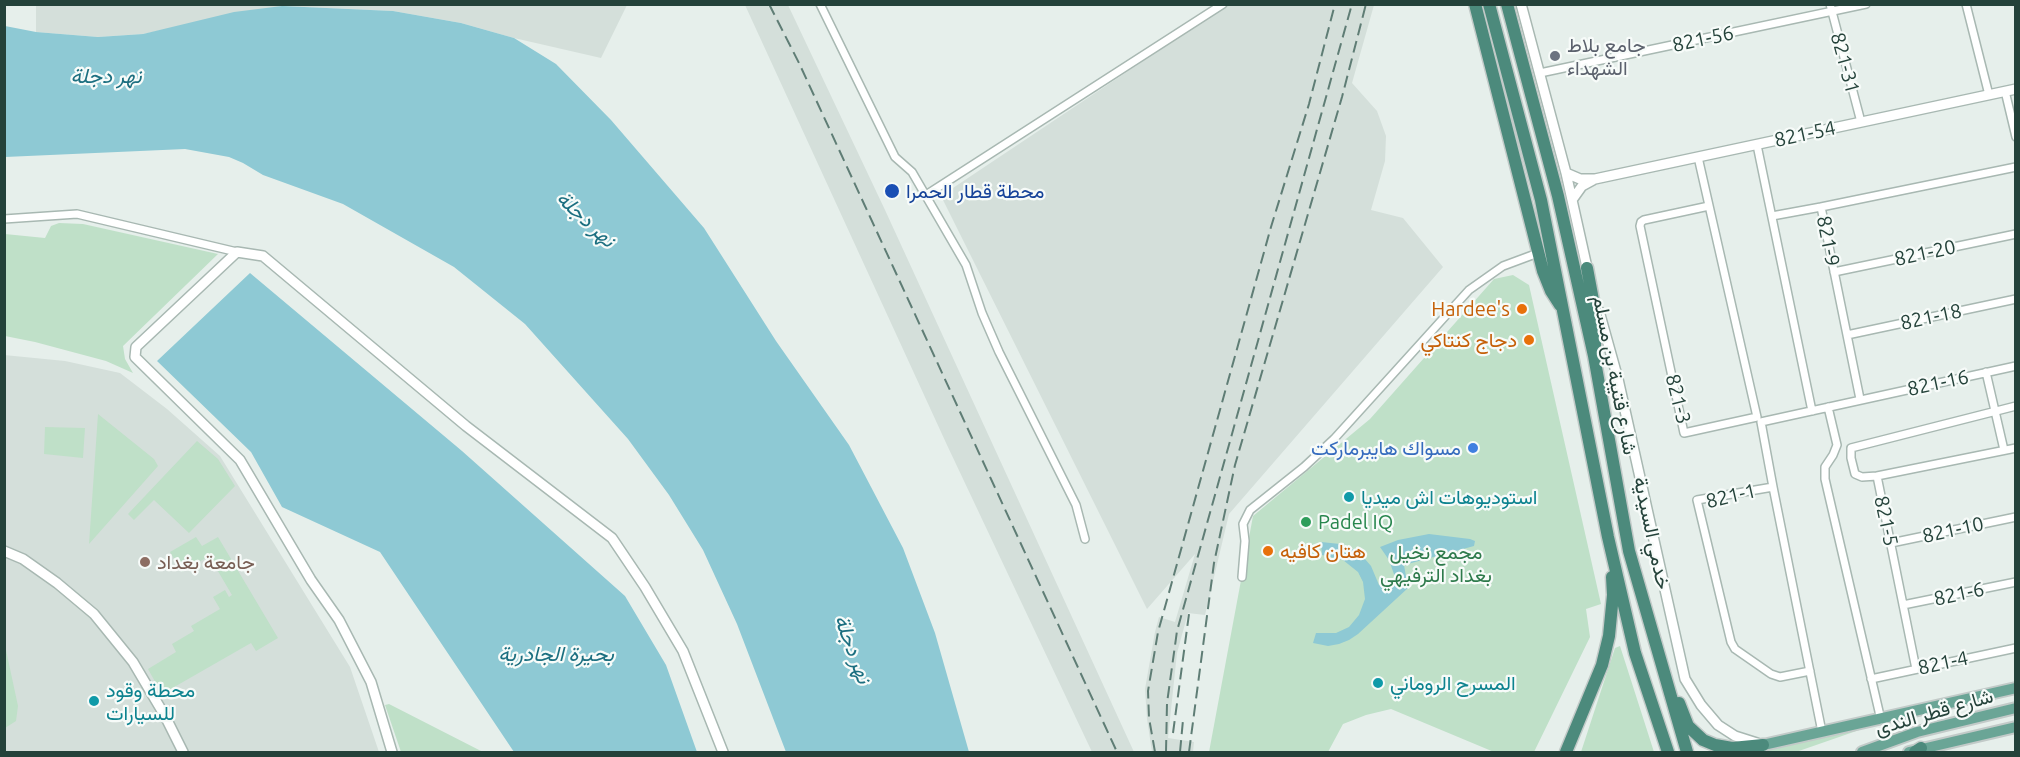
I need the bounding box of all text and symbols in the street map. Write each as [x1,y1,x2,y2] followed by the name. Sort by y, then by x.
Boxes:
[1670,21,1736,57] street label: 821-56
[1825,30,1865,96] street label: 821-31
[1567,33,1646,80] place label: جامع بلاط الشهداء
[1548,49,1562,63] marker: جامع بلاط الشهداء
[70,63,142,89] water label: نهر دجلة
[1772,116,1838,152] street label: 821-54
[906,179,1045,203] place label: محطة قطار الحمرا
[883,182,901,200] marker: محطة قطار الحمرا
[551,186,621,252] water label: نهر دجلة
[1811,214,1845,268] street label: 821-9
[1892,235,1958,271] street label: 821-20
[1588,293,1642,457] street label: شارع قتيبة بن مسلم
[1431,297,1510,321] place label: Hardee's
[1898,299,1964,335] street label: 821-18
[1515,302,1529,316] marker: Hardee's
[1420,328,1517,352] place label: دجاج كنتاكي
[1522,333,1536,347] marker: دجاج كنتاكي
[1905,365,1971,401] street label: 821-16
[1660,371,1696,427] street label: 821-3
[1311,436,1461,460] place label: مسواك هايبرماركت
[1466,441,1480,455] marker: مسواك هايبرماركت
[1628,475,1676,591] street label: خدمي السيدية
[1704,479,1758,513] street label: 821-1
[1361,485,1537,509] place label: استوديوهات اش ميديا
[1342,490,1356,504] marker: استوديوهات اش ميديا
[1869,494,1903,548] street label: 821-5
[1318,510,1393,534] place label: Padel IQ
[1920,512,1986,548] street label: 821-10
[1299,515,1313,529] marker: Padel IQ
[1280,539,1366,563] place label: هتان كافيه
[1380,540,1492,587] park label: مجمع نخيل بغداد الترفيهي
[1261,544,1275,558] marker: هتان كافيه
[157,550,255,574] place label: جامعة بغداد
[138,555,152,569] marker: جامعة بغداد
[1932,577,1986,611] street label: 821-6
[829,611,877,687] water label: نهر دجلة
[498,641,614,667] water label: بحيرة الجادرية
[1916,646,1970,680] street label: 821-4
[1390,671,1516,695] place label: المسرح الروماني
[1371,676,1385,690] marker: المسرح الروماني
[106,678,195,725] place label: محطة وقود للسيارات
[1872,684,1996,740] street label: شارع قطر الندى
[87,694,101,708] marker: محطة وقود للسيارات

